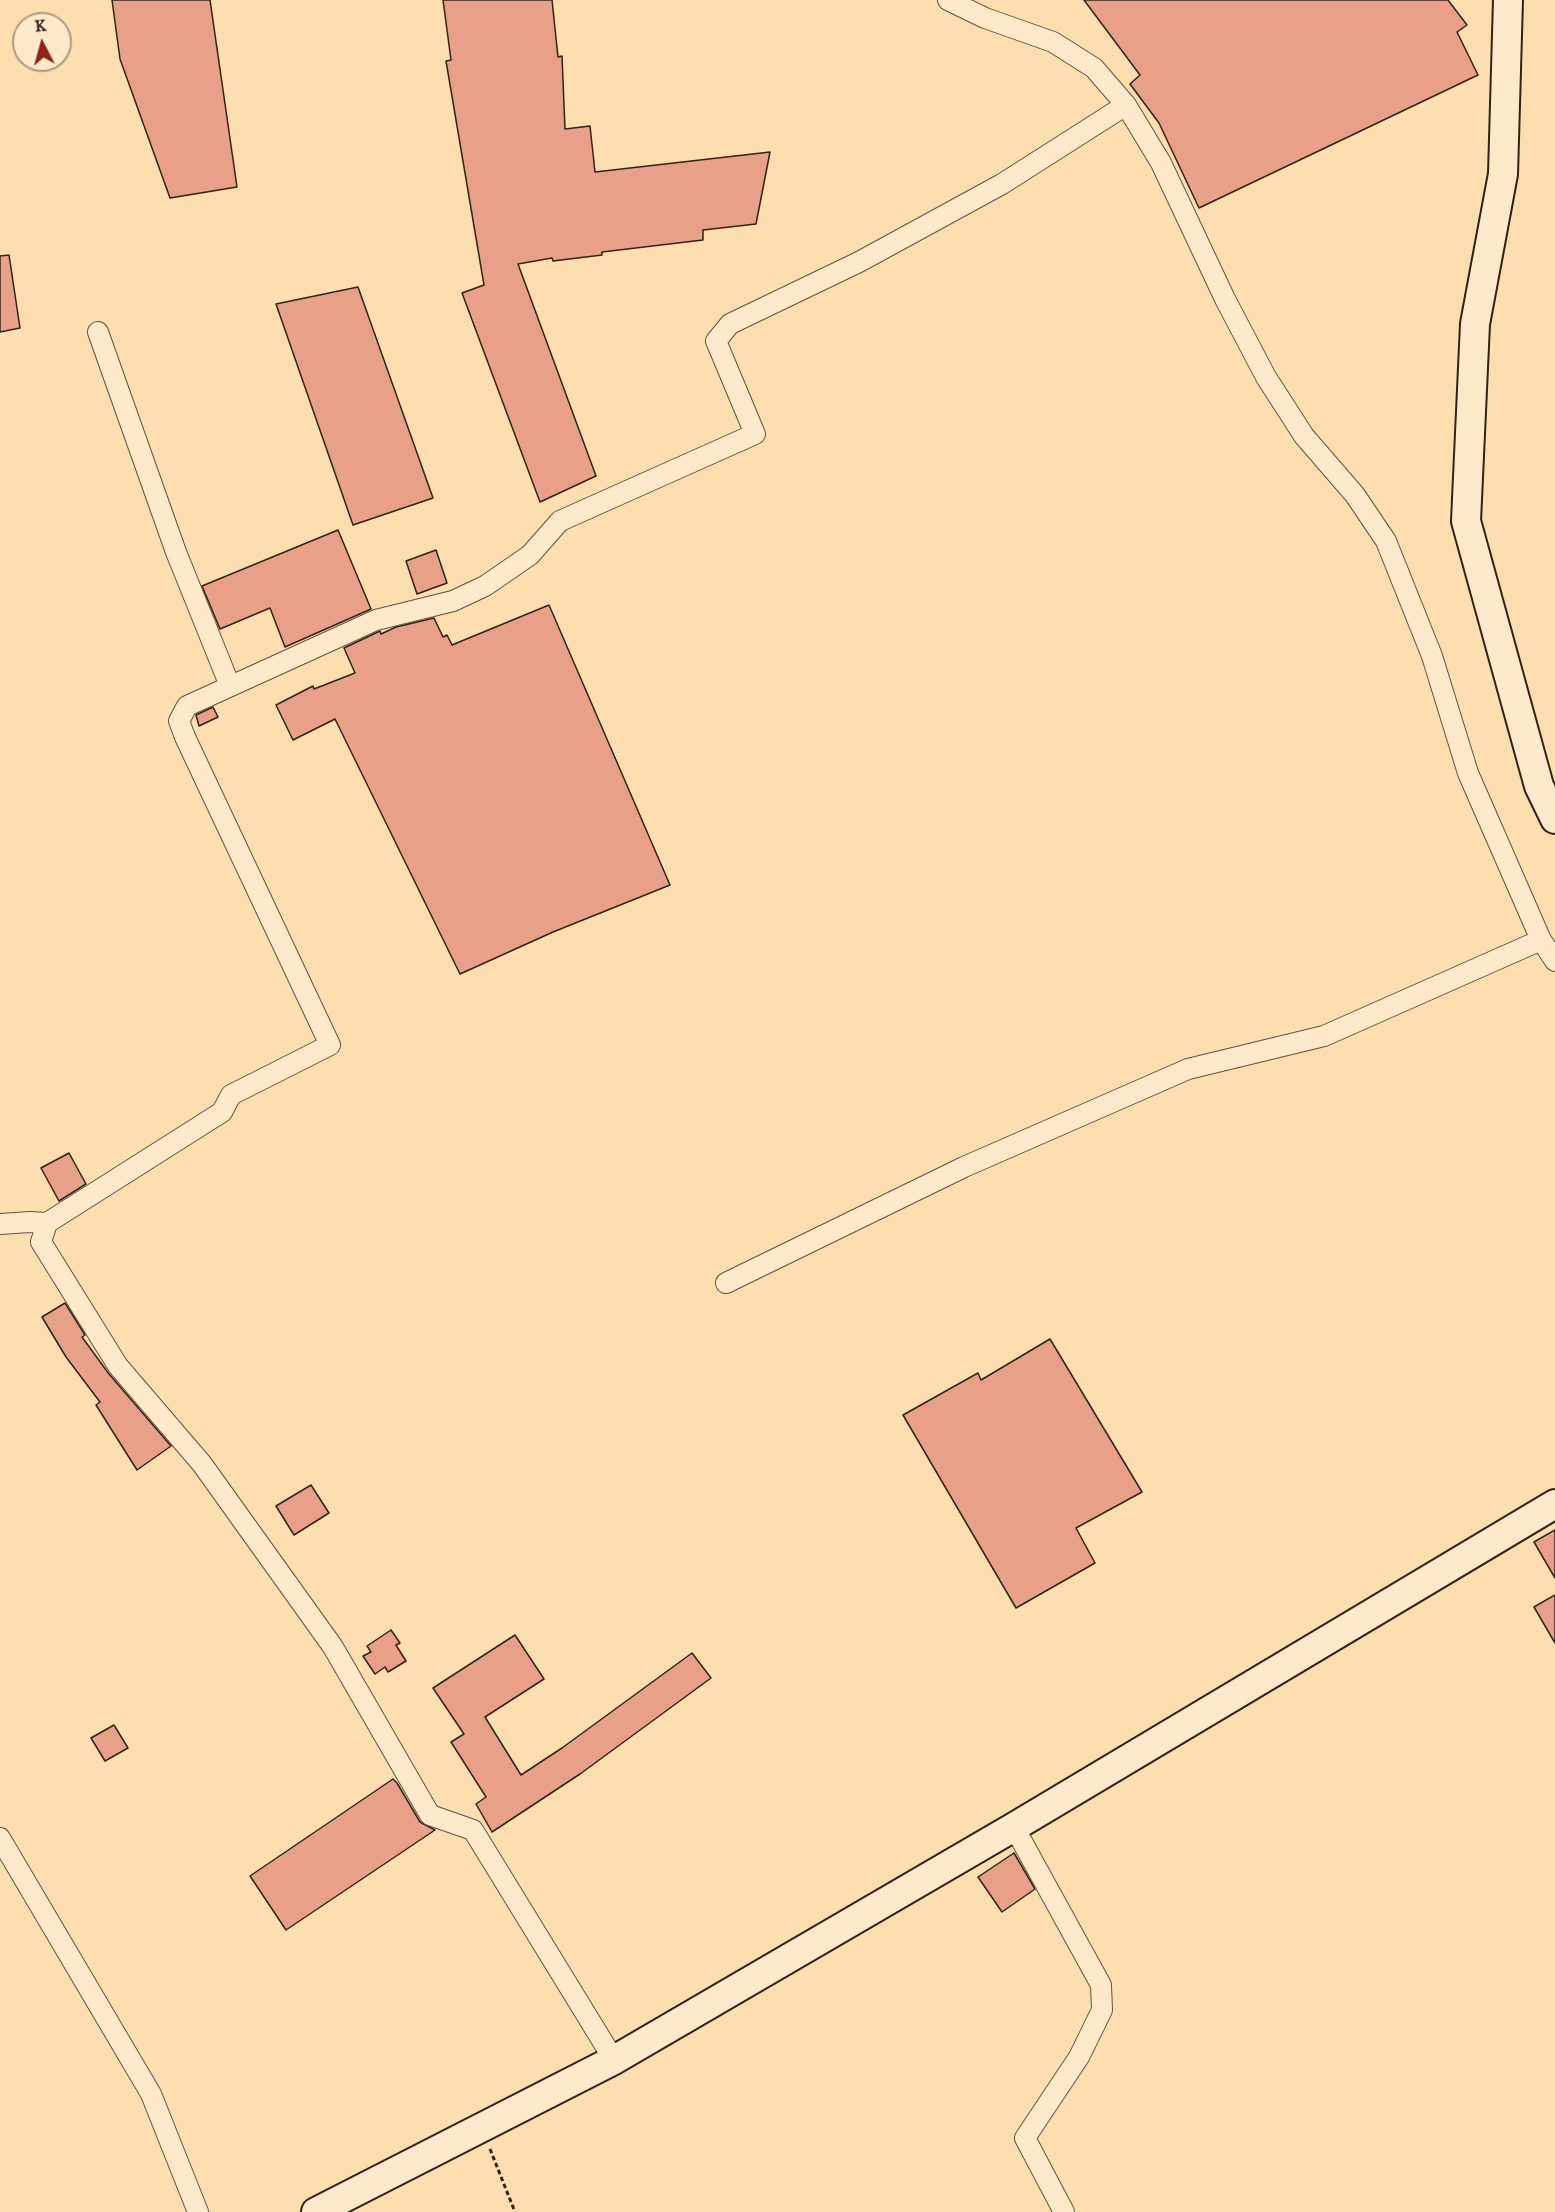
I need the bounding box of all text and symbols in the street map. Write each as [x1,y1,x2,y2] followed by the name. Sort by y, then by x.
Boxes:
[12,12,72,72] north arrow
[34,16,47,37] text: K

